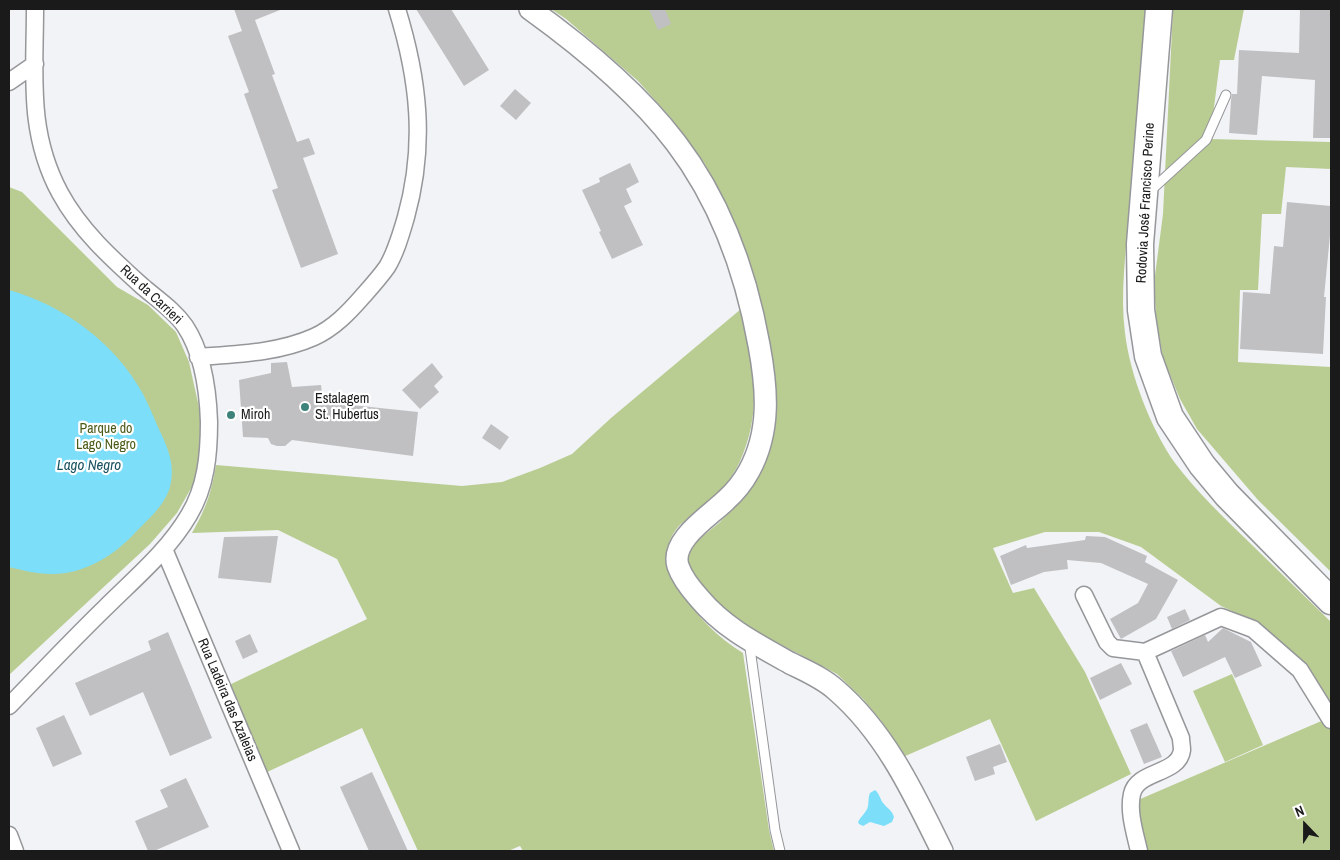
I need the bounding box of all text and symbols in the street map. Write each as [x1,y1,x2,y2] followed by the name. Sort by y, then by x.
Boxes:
[1133,122,1159,284] street label: Rodovia José Francisco Perine
[116,262,186,328] street label: Rua da Carrieri
[315,391,379,424] place label: Estalagem St. Hubertus
[299,401,311,413] marker: Estalagem St. Hubertus
[241,407,270,423] place label: Miroh
[225,409,237,421] marker: Miroh
[76,421,136,454] park label: Parque do Lago Negro
[57,457,121,475] water label: Lago Negro
[193,636,261,764] street label: Rua Ladeira das Azaleias
[1280,800,1330,850] north arrow
[1292,801,1307,821] text: N

